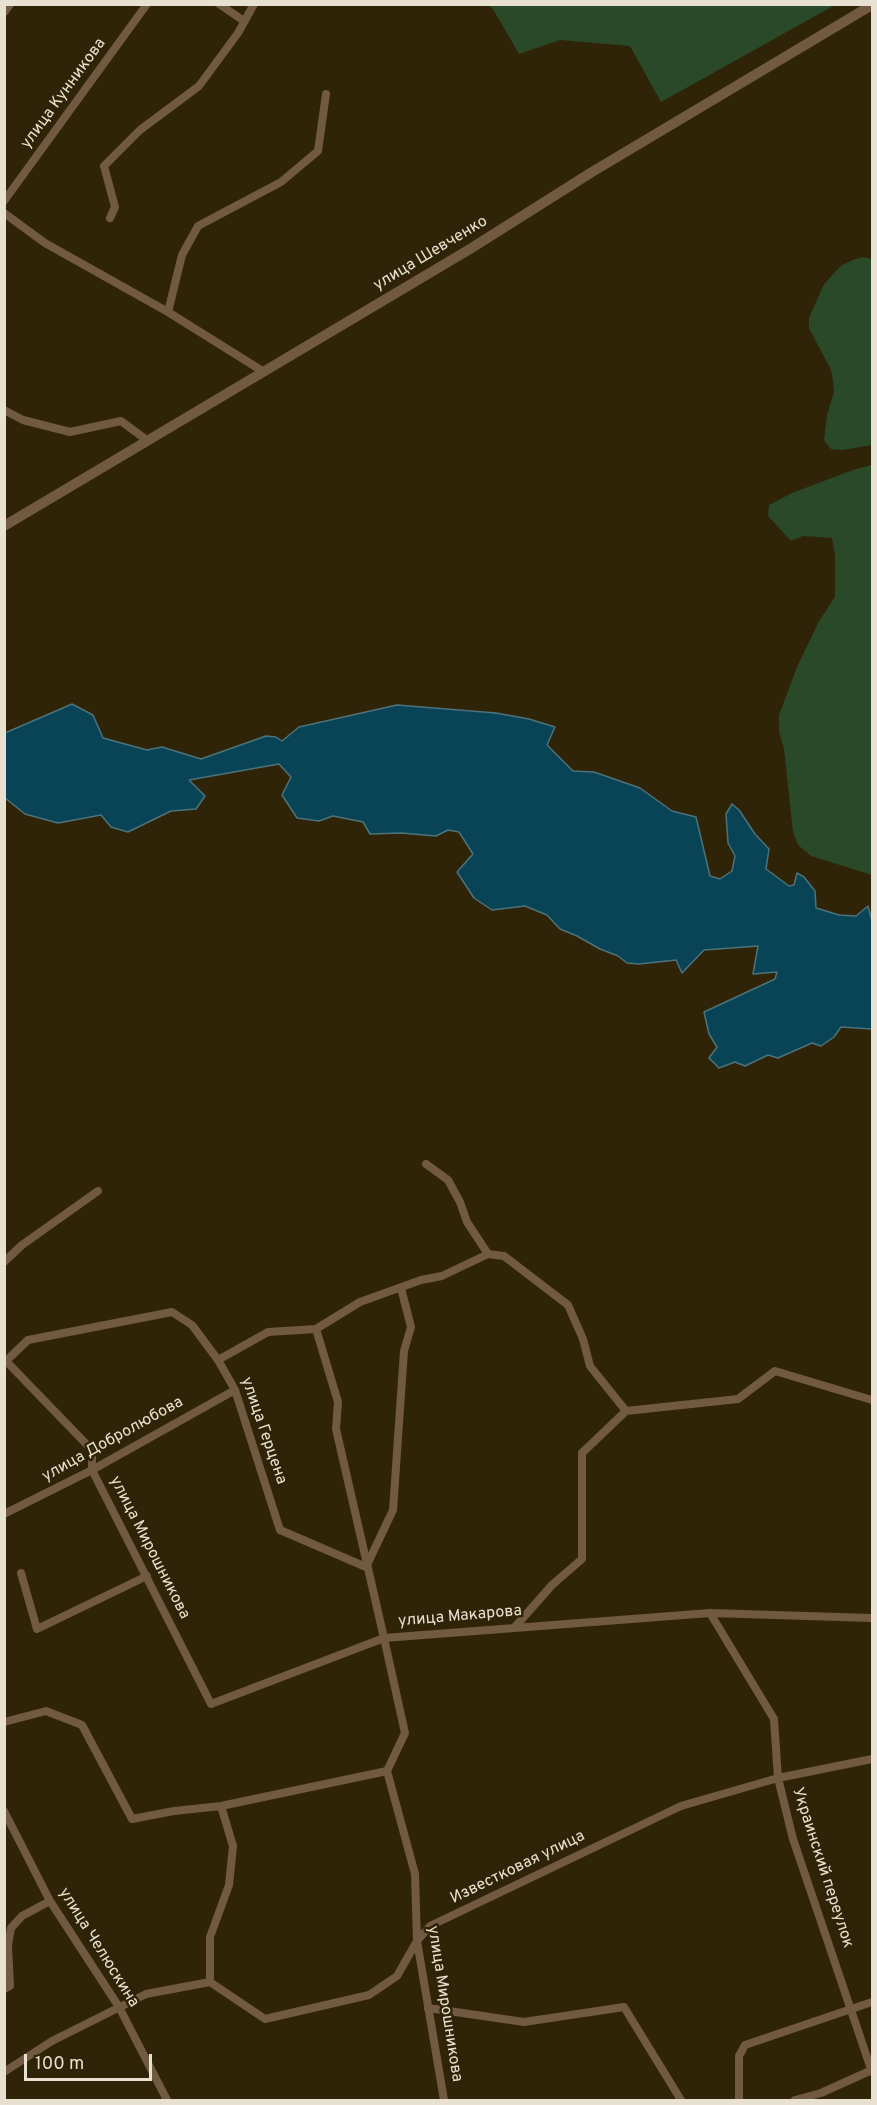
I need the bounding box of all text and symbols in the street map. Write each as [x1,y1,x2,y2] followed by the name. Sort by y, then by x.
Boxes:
[17,35,111,153] street label: улица Кунникова
[370,212,492,296] street label: улица Шевченко
[236,1375,290,1487] street label: улица Герцена
[39,1393,187,1487] street label: улица Добролюбова
[105,1473,193,1623] street label: улица Мирошникова
[397,1602,523,1632] street label: улица Макарова
[787,1785,857,1951] street label: Украинский переулок
[448,1827,588,1909] street label: Известковая улица
[53,1885,143,2011] street label: улица Челюскина
[422,1925,466,2083] street label: улица Мирошникова
[27,2042,154,2080] scale bar
[35,2053,84,2076] text: 100 m

